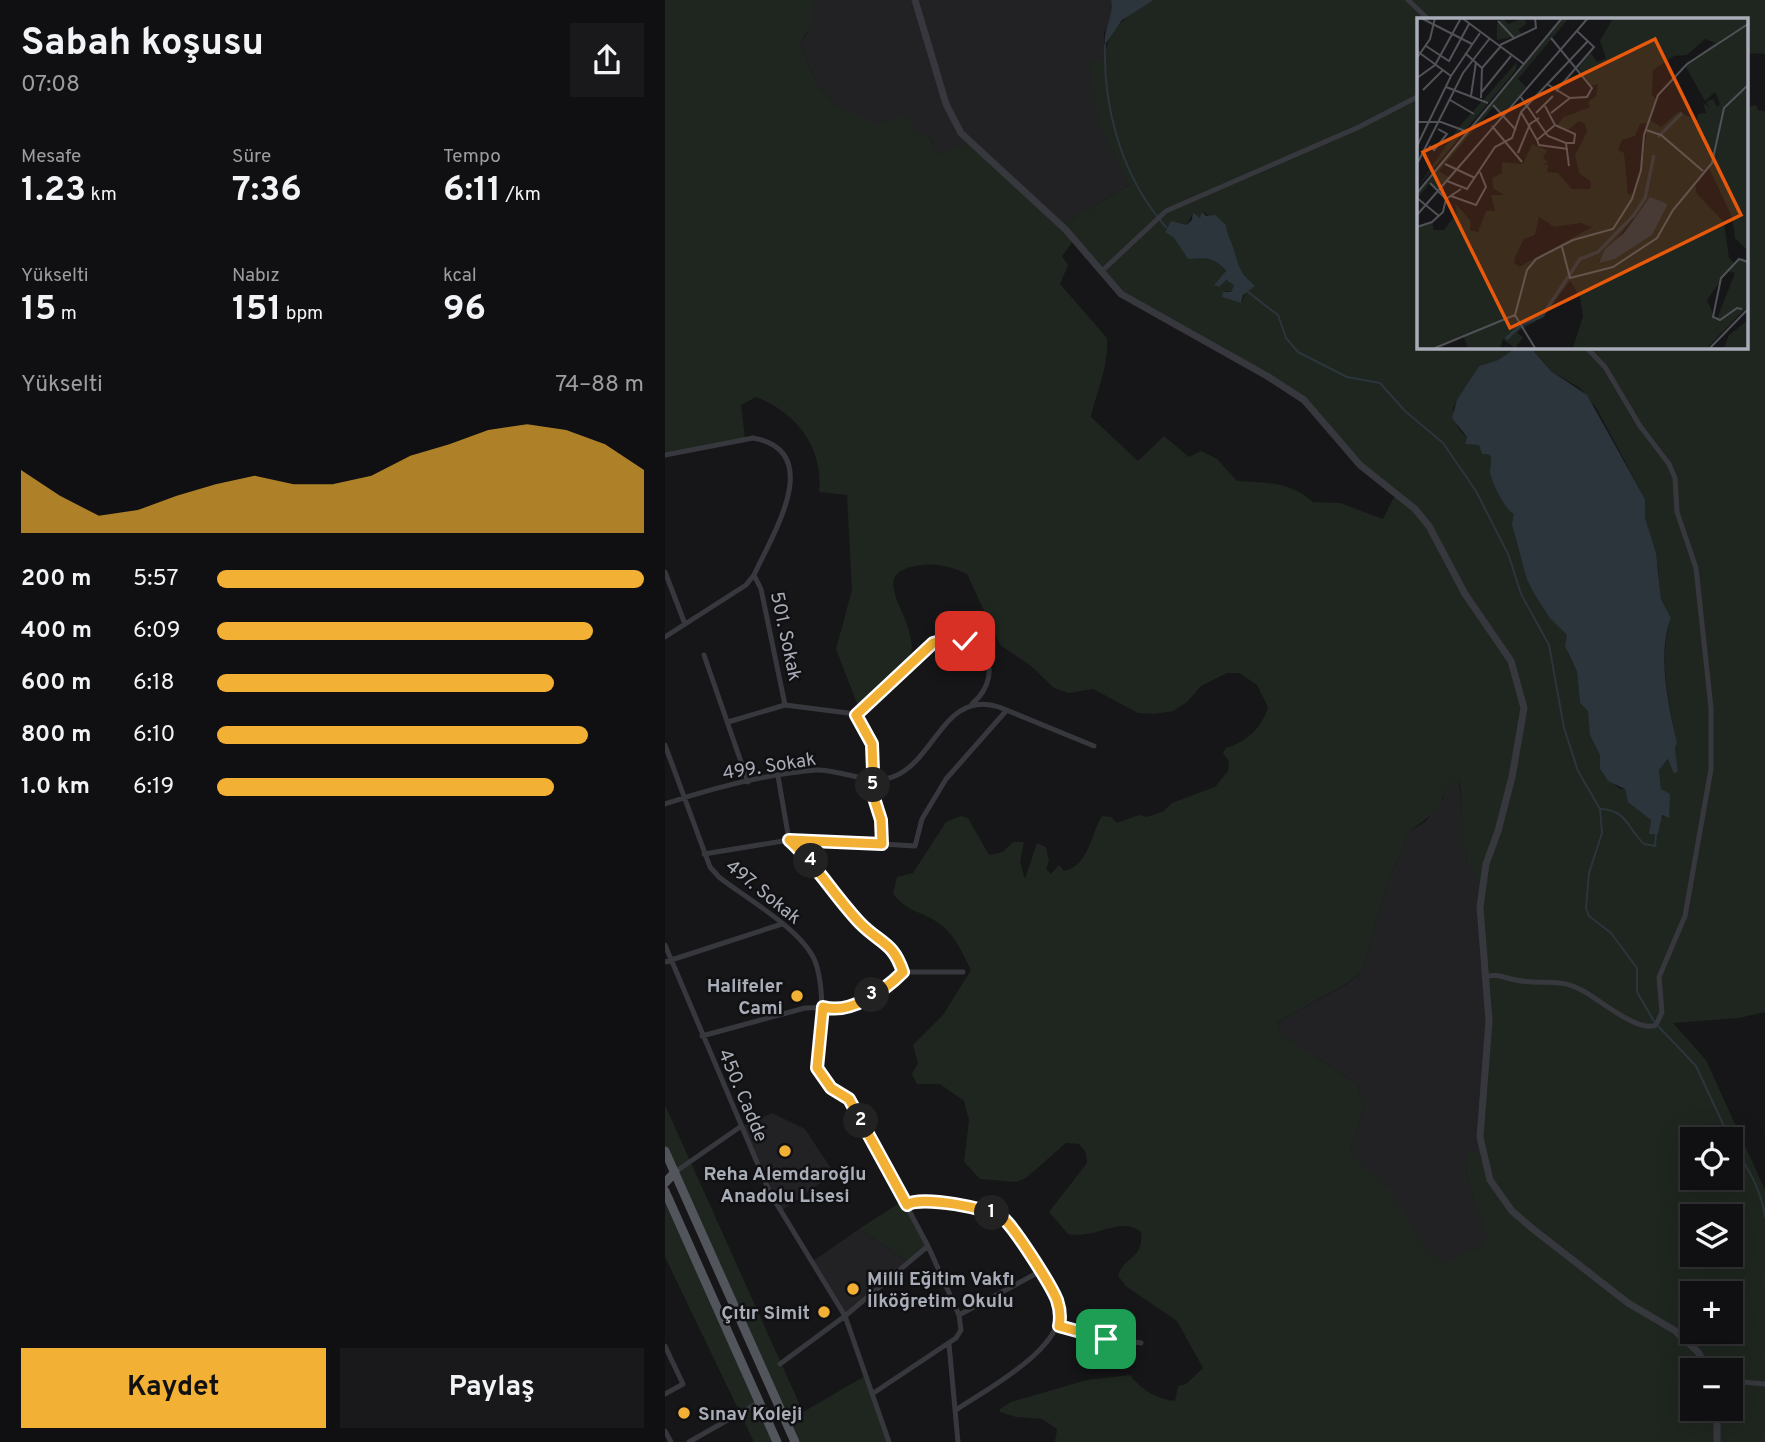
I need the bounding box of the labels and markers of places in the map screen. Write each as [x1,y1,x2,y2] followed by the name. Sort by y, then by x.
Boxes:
[935,611,995,671] pin
[855,768,891,802] pin: 5
[793,844,829,878] pin: 4
[707,975,783,1021] place label: Halifeler Cami
[855,978,889,1012] pin: 3
[789,988,805,1004] marker: Halifeler Cami
[843,1104,879,1138] pin: 2
[777,1143,793,1159] marker: Reha Alemdaroğlu Anadolu Lisesi
[703,1163,867,1209] place label: Reha Alemdaroğlu Anadolu Lisesi
[975,1196,1009,1230] pin: 1
[867,1268,1015,1314] place label: Milli Eğitim Vakfı İlköğretim Okulu
[845,1281,861,1297] marker: Milli Eğitim Vakfı İlköğretim Okulu
[721,1302,810,1326] place label: Çıtır Simit
[816,1304,832,1320] marker: Çıtır Simit
[1076,1309,1136,1369] pin
[698,1403,802,1427] place label: Sınav Koleji
[676,1405,692,1421] marker: Sınav Koleji

